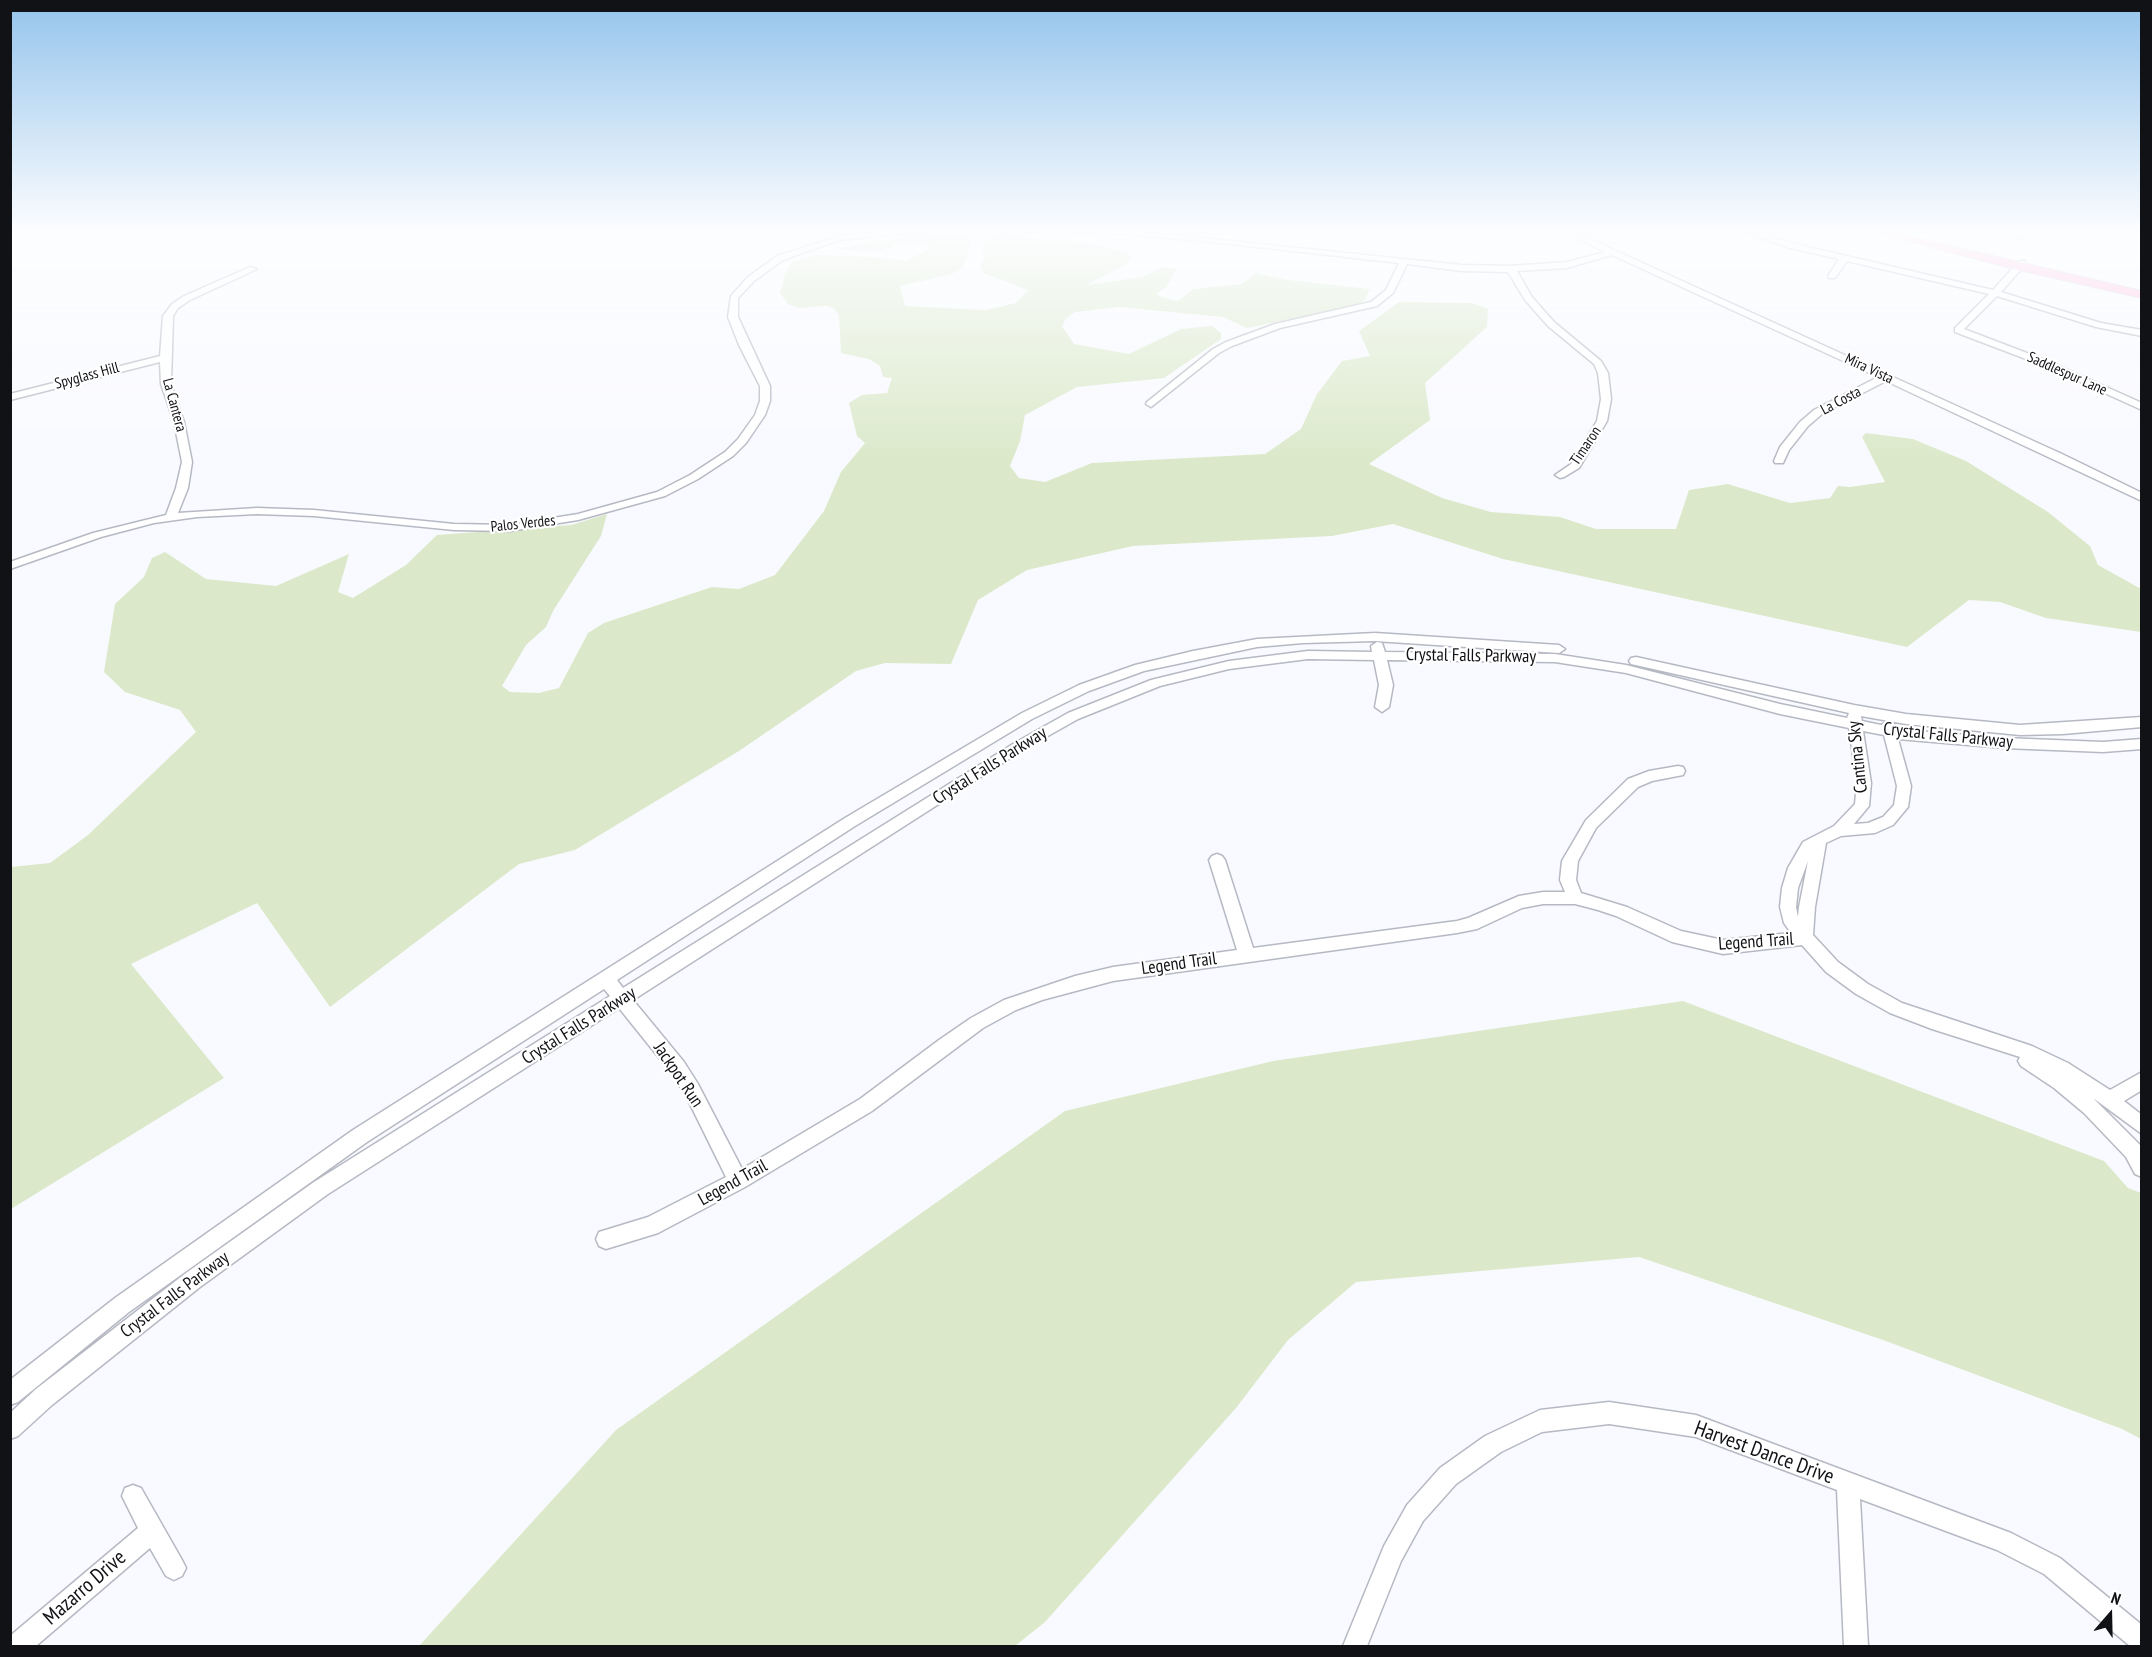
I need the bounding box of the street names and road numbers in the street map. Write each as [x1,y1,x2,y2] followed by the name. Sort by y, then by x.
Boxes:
[2024,348,2110,400] street label: Saddlespur Lane
[1842,350,1896,388] street label: Mira Vista
[53,359,121,393] street label: Spyglass Hill
[158,376,190,434] street label: La Cantera
[1818,383,1864,419] street label: La Costa
[1567,423,1605,469] street label: Timaron
[490,512,556,536] street label: Palos Verdes
[1406,644,1536,668] street label: Crystal Falls Parkway
[1882,718,2014,754] street label: Crystal Falls Parkway
[1843,720,1873,794] street label: Cantina Sky
[929,722,1051,810] street label: Crystal Falls Parkway
[1718,929,1794,955] street label: Legend Trail
[1140,948,1218,980] street label: Legend Trail
[518,982,640,1070] street label: Crystal Falls Parkway
[648,1038,708,1112] street label: Jackpot Run
[695,1155,771,1211] street label: Legend Trail
[117,1247,233,1343] street label: Crystal Falls Parkway
[1691,1416,1837,1490] street label: Harvest Dance Drive
[39,1545,131,1631] street label: Mazarro Drive

